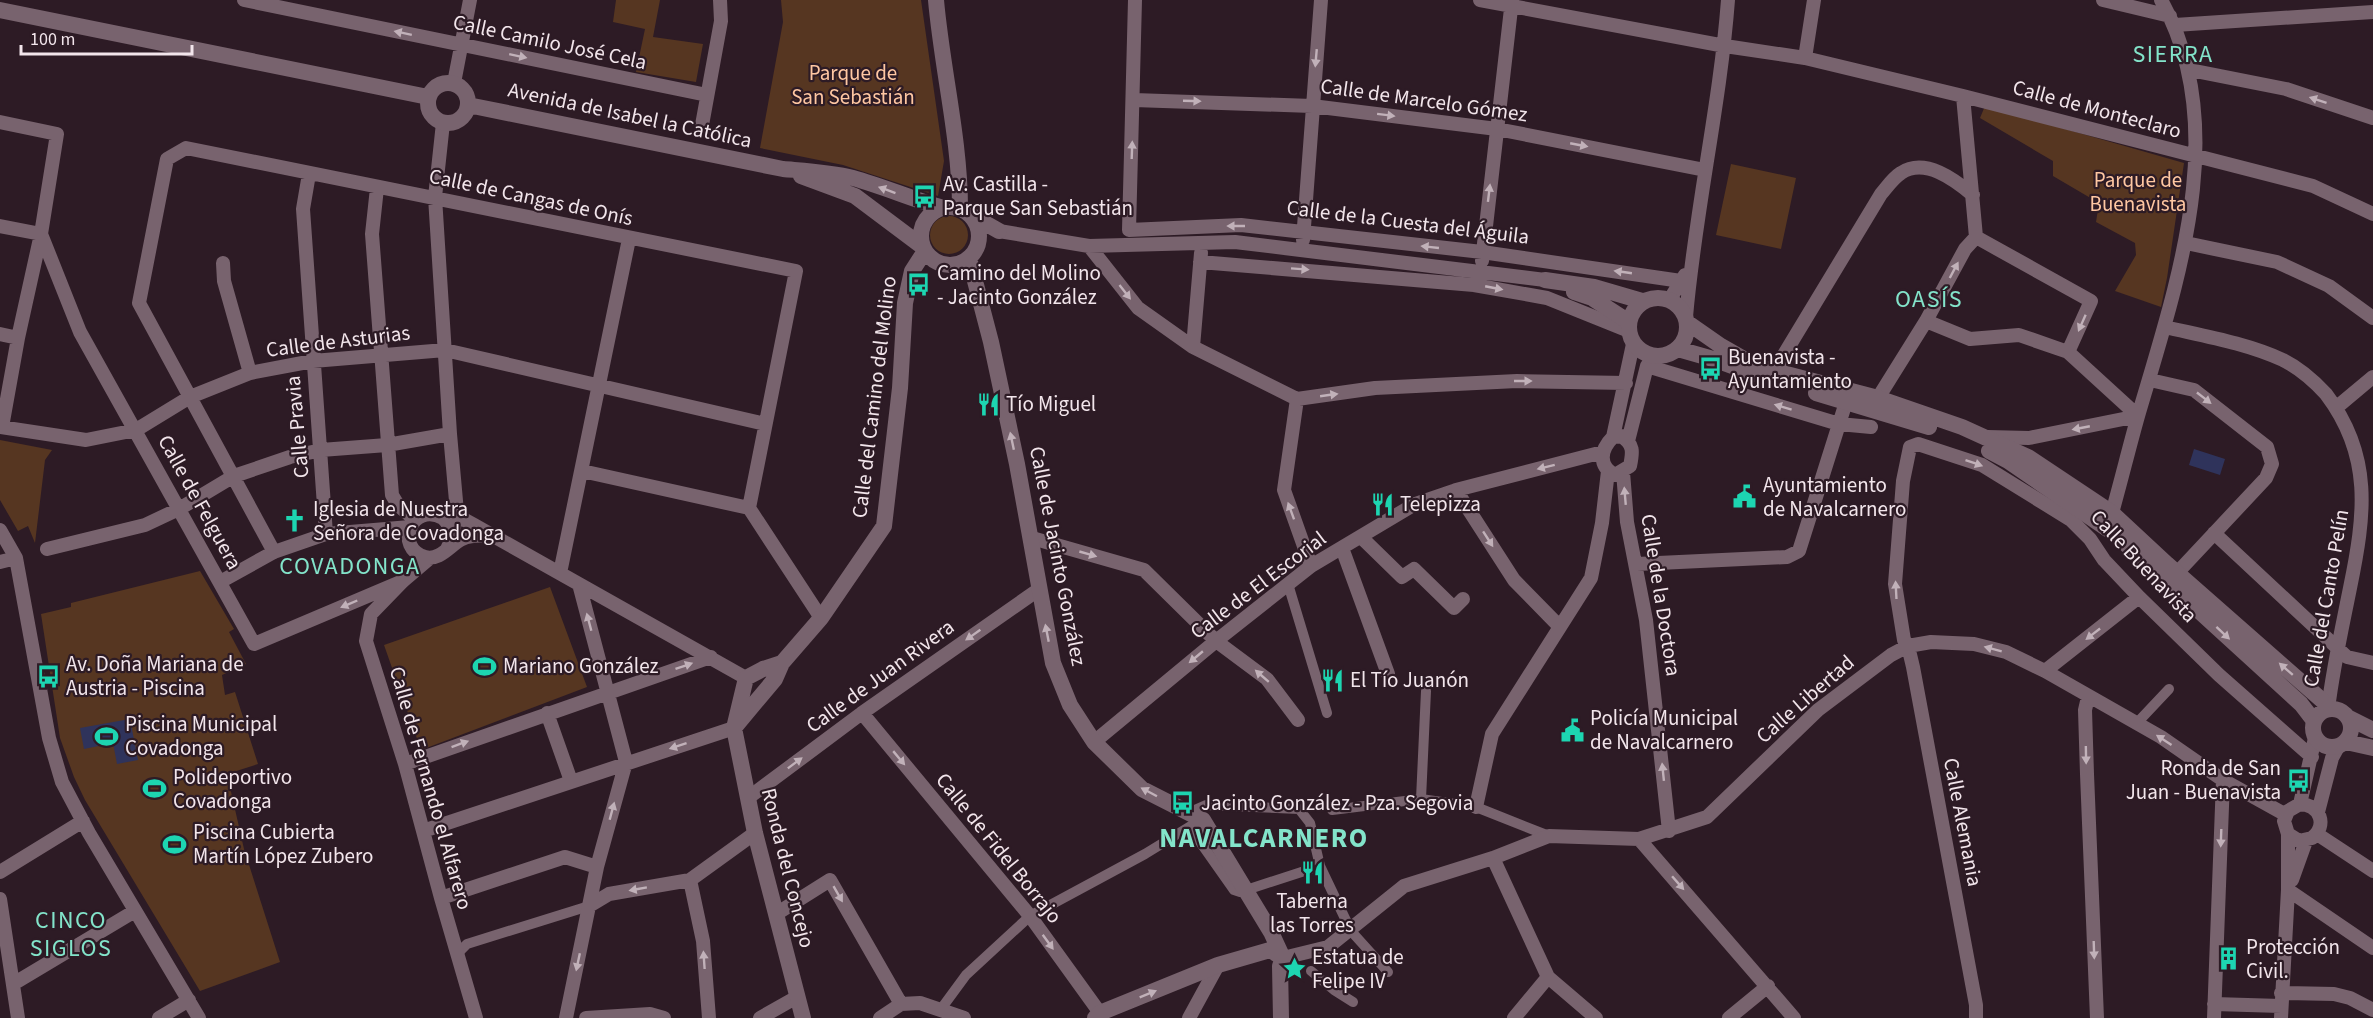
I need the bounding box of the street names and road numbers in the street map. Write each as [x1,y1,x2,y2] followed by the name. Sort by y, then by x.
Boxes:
[450,7,650,77] street label: Calle Camilo José Cela
[1319,71,1529,129] street label: Calle de Marcelo Gómez
[2009,72,2185,146] street label: Calle de Monteclaro
[505,75,755,155] street label: Avenida de Isabel la Católica
[426,161,636,233] street label: Calle de Cangas de Onís
[1285,192,1531,252] street label: Calle de la Cuesta del Águila
[844,274,904,520] street label: Calle del Camino del Molino
[264,317,412,365] street label: Calle de Asturias
[278,375,316,479] street label: Calle Pravia
[151,429,249,575] street label: Calle de Felguera
[1022,444,1094,668] street label: Calle de Jacinto González
[2084,503,2204,629] street label: Calle Buenavista
[2296,507,2356,689] street label: Calle del Canto Pelín
[1633,512,1689,678] street label: Calle de la Doctora
[1184,524,1332,646] street label: Calle de El Escorial
[800,612,960,740] street label: Calle de Juan Rivera
[1749,648,1861,750] street label: Calle Libertad
[382,663,480,913] street label: Calle de Fernando el Alfarero
[1936,755,1990,889] street label: Calle Alemania
[929,766,1069,930] street label: Calle de Fidel Borrajo
[754,785,822,951] street label: Ronda del Concejo

